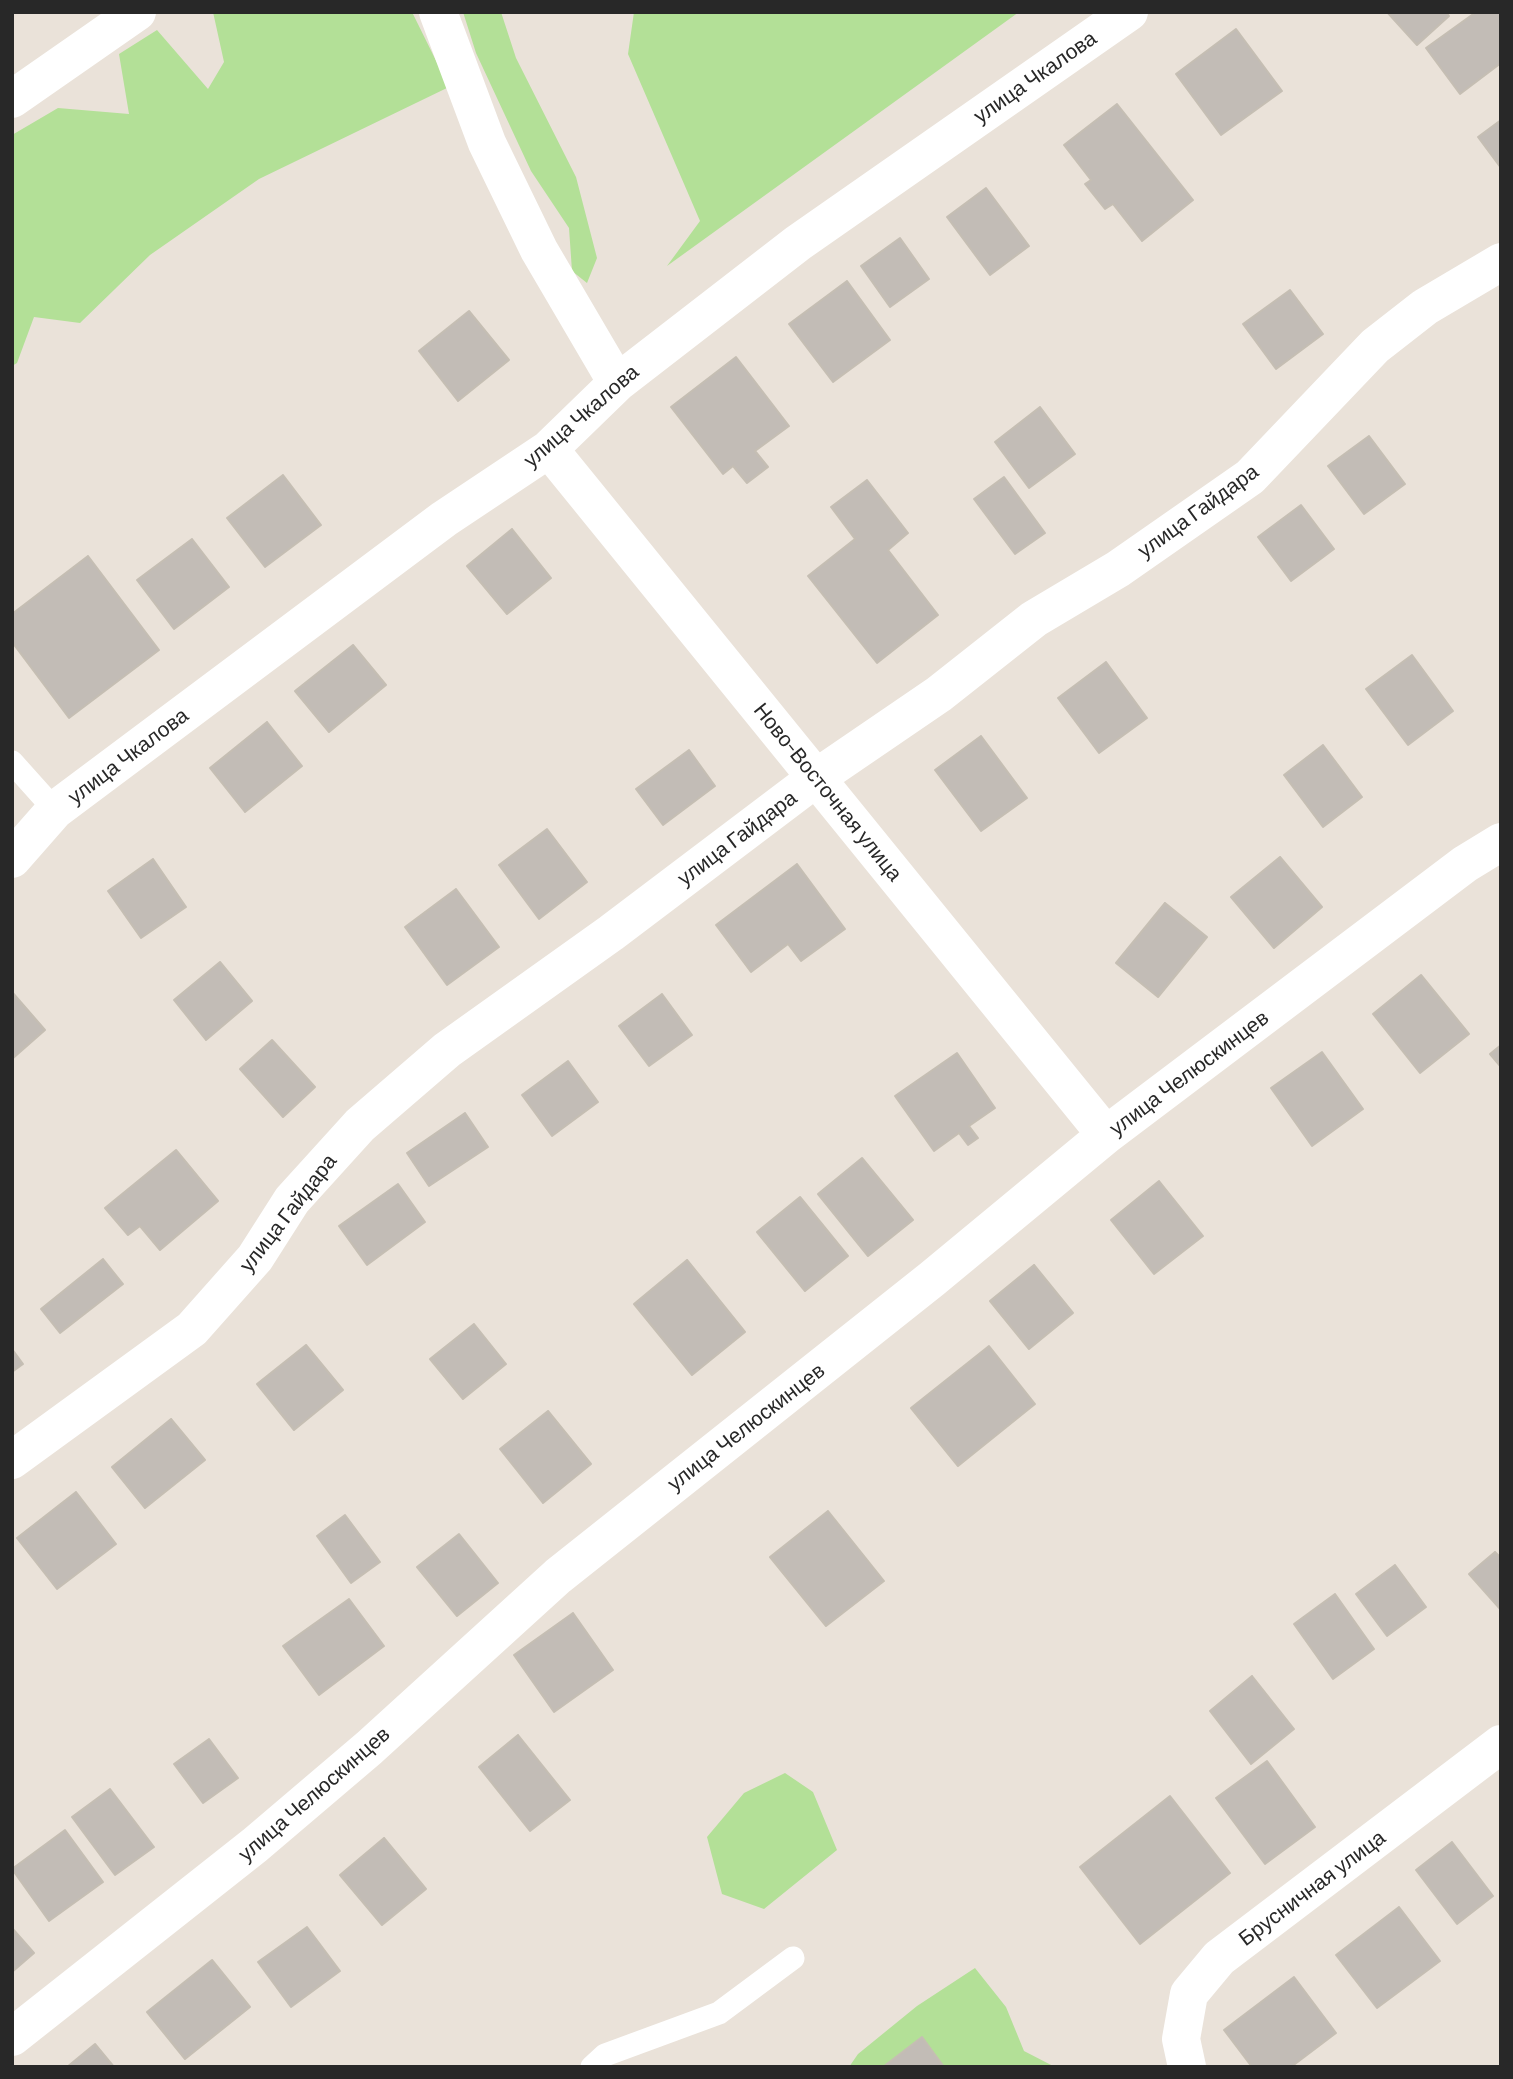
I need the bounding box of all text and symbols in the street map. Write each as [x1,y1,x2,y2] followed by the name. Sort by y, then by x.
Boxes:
[969,25,1101,129] street label: улица Чкалова
[518,359,644,473] street label: улица Чкалова
[1133,459,1263,563] street label: улица Гайдара
[748,698,908,886] street label: Ново-Восточная улица
[63,703,193,809] street label: улица Чкалова
[672,785,802,891] street label: улица Гайдара
[1105,1005,1273,1141] street label: улица Челюскинцев
[234,1149,342,1277] street label: улица Гайдара
[662,1358,830,1496] street label: улица Челюскинцев
[233,1721,395,1867] street label: улица Челюскинцев
[1234,1825,1390,1951] street label: Брусничная улица

